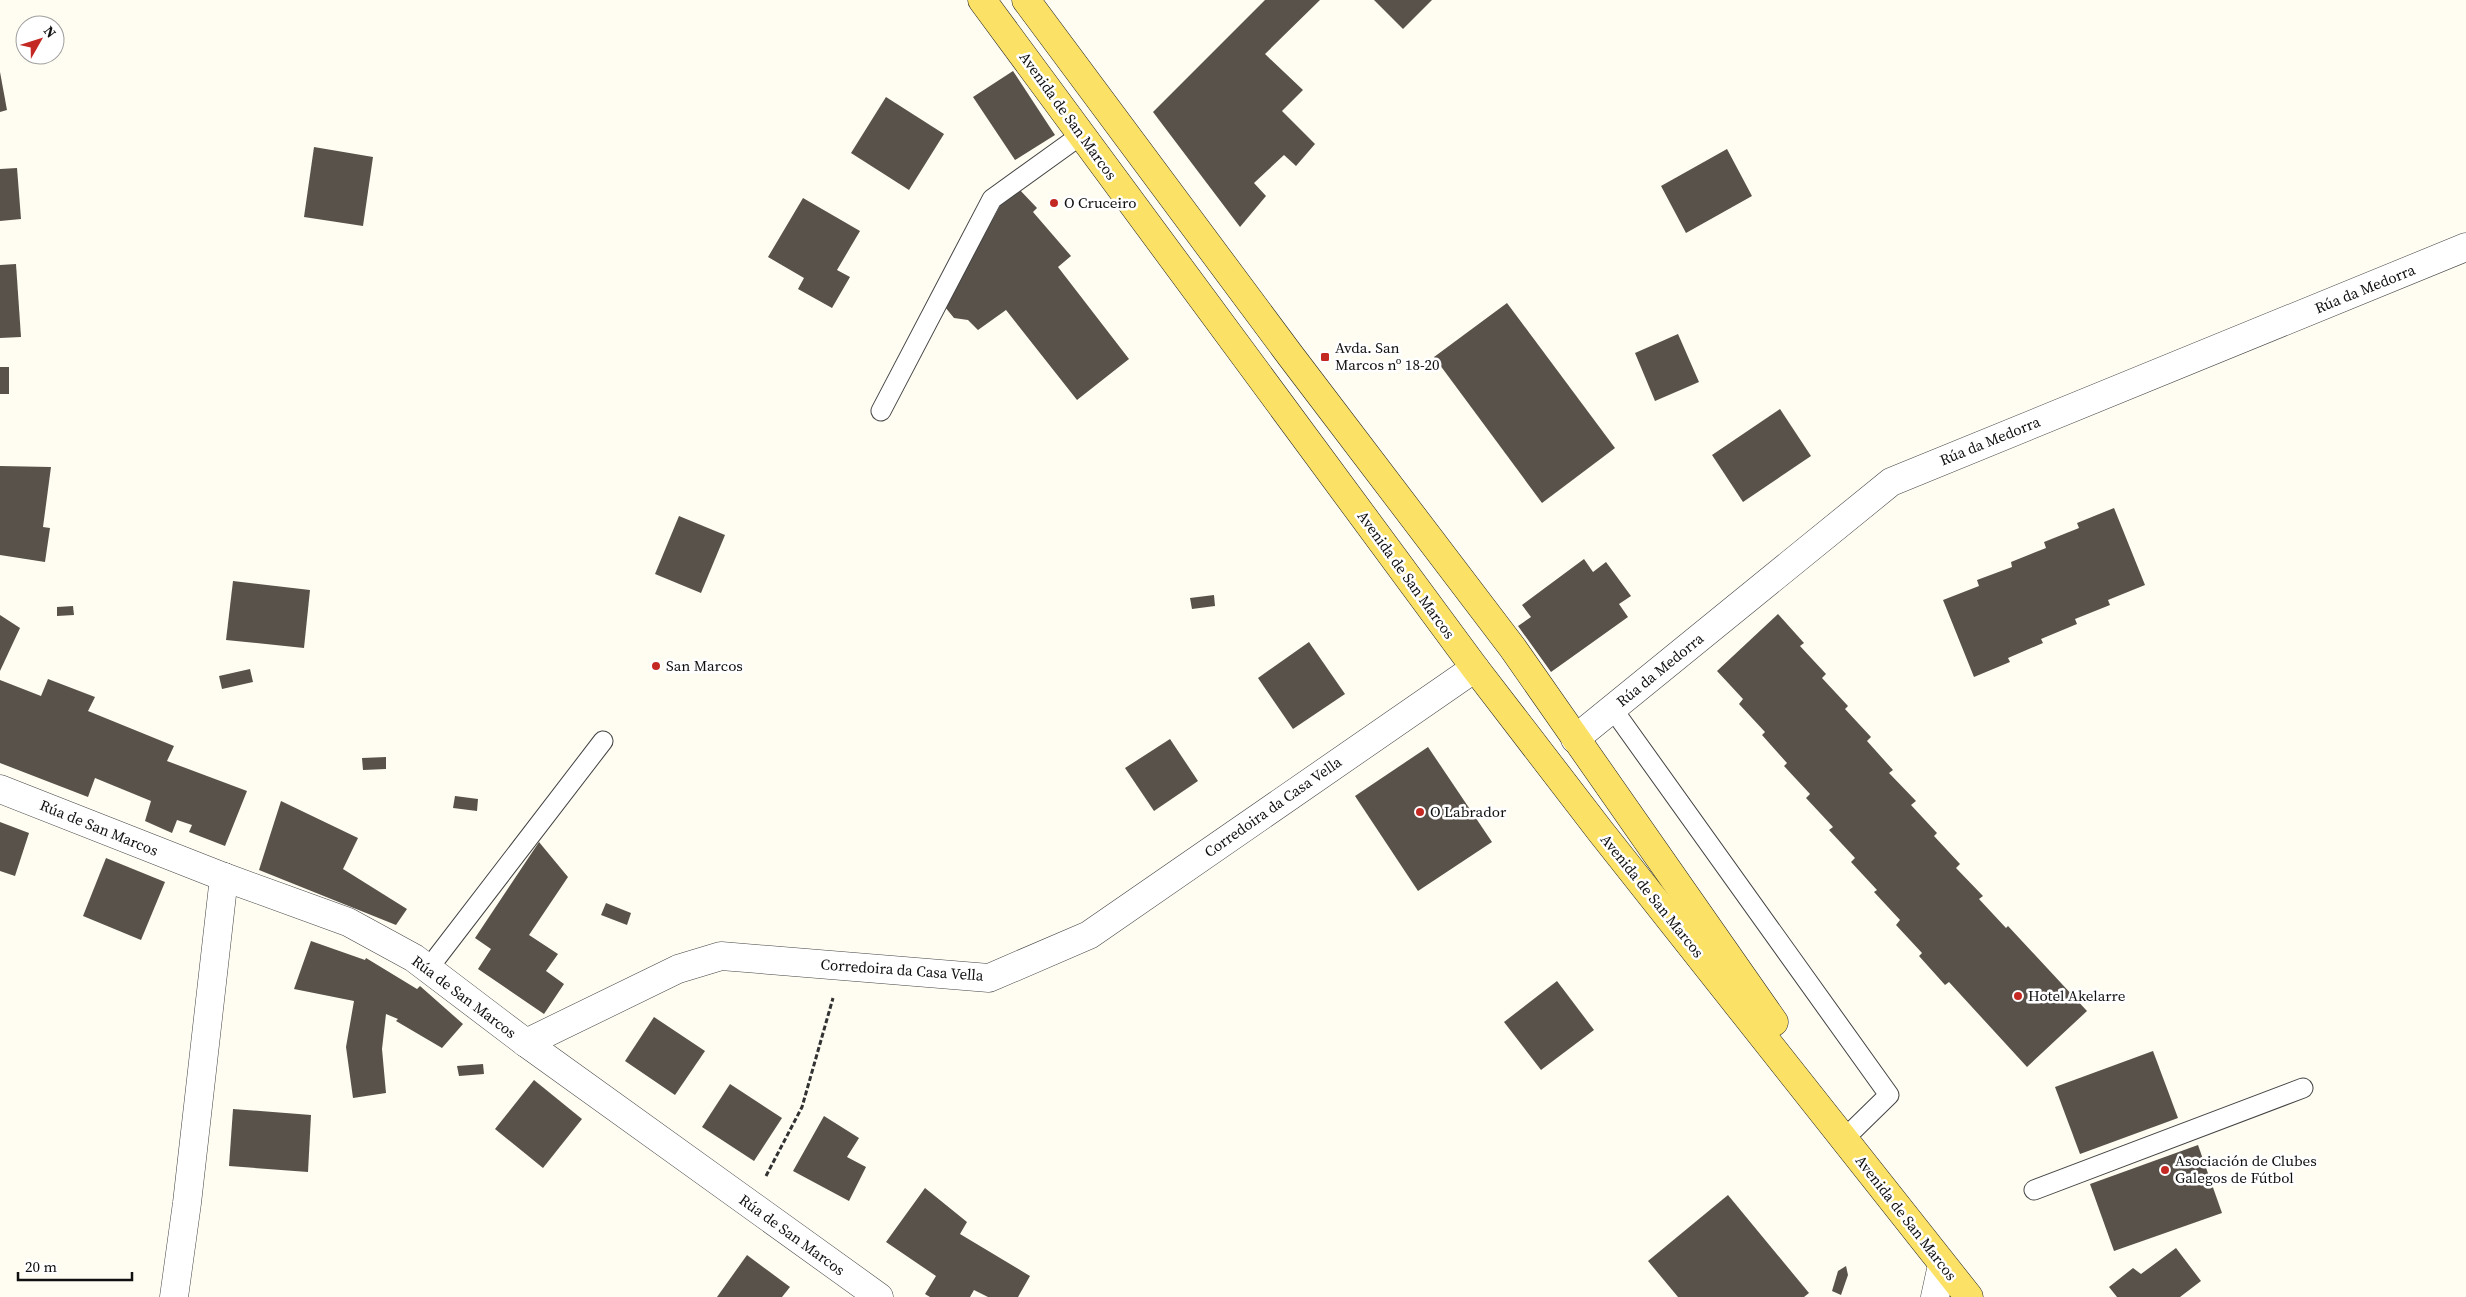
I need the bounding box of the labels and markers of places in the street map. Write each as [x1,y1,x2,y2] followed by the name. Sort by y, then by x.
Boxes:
[1064,192,1136,213] place label: O Cruceiro
[1048,197,1060,209] marker: O Cruceiro
[1335,337,1440,375] place label: Avda. San Marcos nº 18-20
[1319,351,1331,363] marker: Avda. San Marcos nº 18-20
[666,655,743,676] place label: San Marcos
[650,660,662,672] marker: San Marcos
[1430,801,1507,822] place label: O Labrador
[1414,806,1426,818] marker: O Labrador
[2028,985,2126,1006] place label: Hotel Akelarre
[2012,990,2024,1002] marker: Hotel Akelarre
[2175,1150,2317,1188] place label: Asociación de Clubes Galegos de Fútbol
[2159,1164,2171,1176] marker: Asociación de Clubes Galegos de Fútbol

